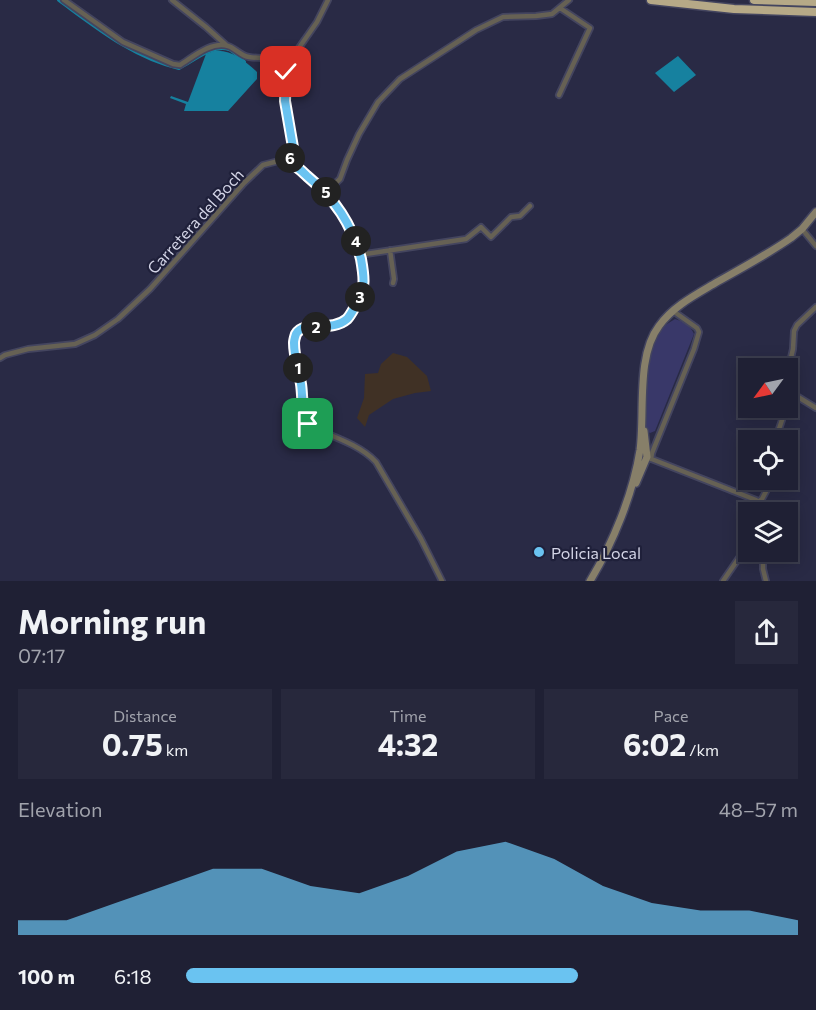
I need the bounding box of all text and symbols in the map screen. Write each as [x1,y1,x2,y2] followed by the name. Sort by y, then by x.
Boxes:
[260,46,311,97] pin
[269,55,302,88] icon: check
[275,143,305,173] pin: 6
[285,148,295,167] text: 6
[143,165,247,277] street label: Carretera del Boch
[311,177,341,207] pin: 5
[321,182,331,201] text: 5
[341,226,371,256] pin: 4
[351,231,361,250] text: 4
[345,282,375,312] pin: 3
[355,287,365,306] text: 3
[301,312,331,342] pin: 2
[311,317,321,336] text: 2
[283,353,313,383] pin: 1
[294,358,302,377] text: 1
[738,358,798,418] north arrow
[738,358,798,562] map controls
[282,398,333,449] pin
[291,407,324,440] icon: arrive
[738,430,798,490] button: locate
[738,502,798,562] button: layers
[551,543,641,562] place label: Policia Local
[532,545,546,559] marker: Policia Local
[18,600,206,641] text: Morning run
[735,601,798,664] button: share
[18,643,65,667] text: 07:17
[113,706,177,725] text: Distance
[390,706,426,725] text: Time
[654,706,688,725] text: Pace
[102,725,163,762] text: 0.75
[378,725,438,762] text: 4:32
[623,725,686,762] text: 6:02
[163,740,188,759] text: km
[686,740,719,759] text: /km
[18,797,103,821] text: Elevation
[719,797,798,821] text: 48–57 m
[18,964,75,988] text: 100 m
[114,964,152,988] text: 6:18

